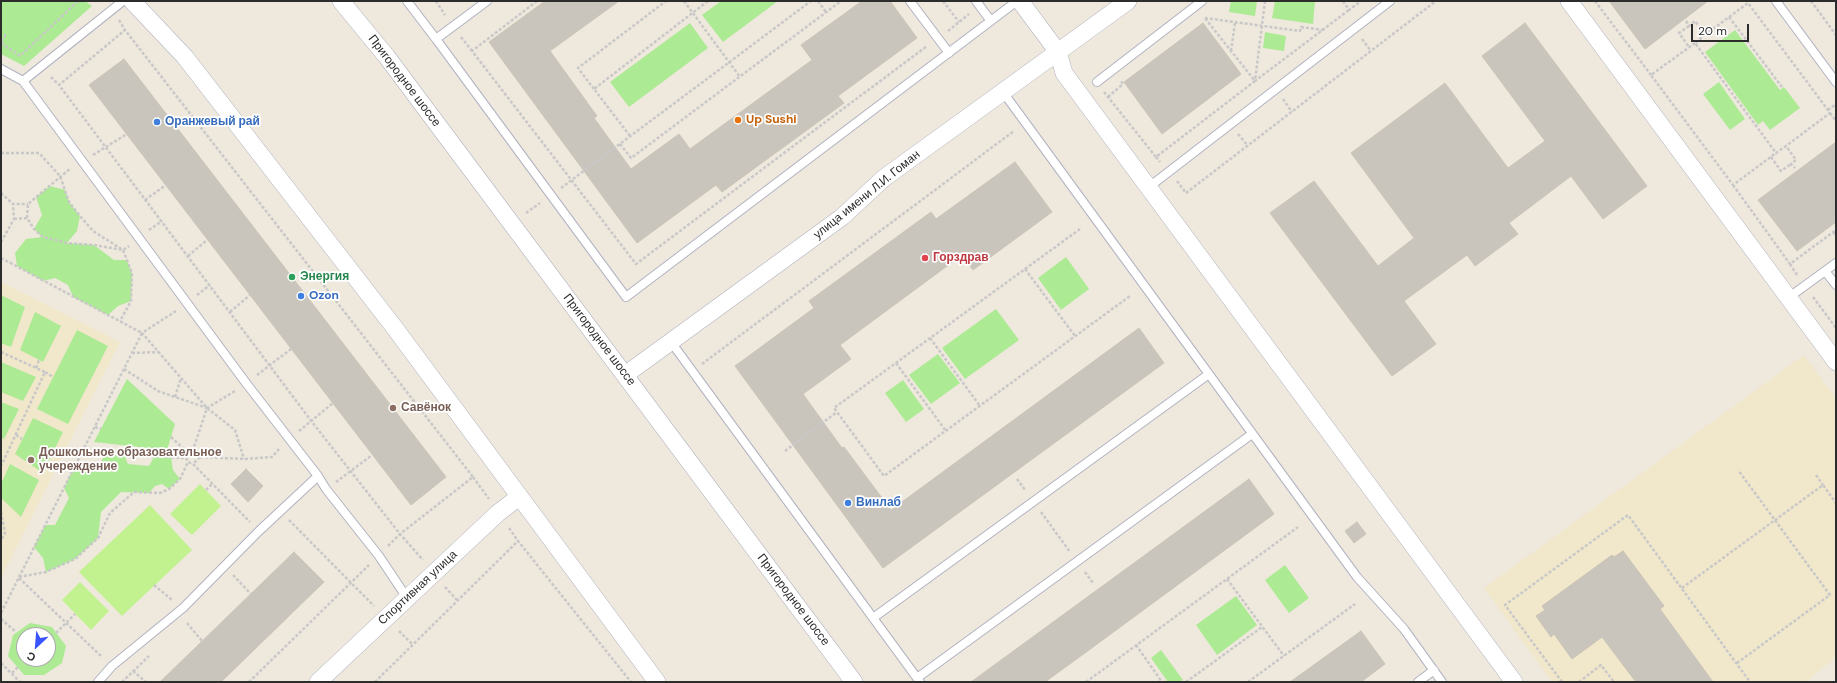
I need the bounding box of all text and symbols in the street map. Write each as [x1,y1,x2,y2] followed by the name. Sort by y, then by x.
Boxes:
[1693,16,1751,42] scale bar
[1698,23,1727,39] text: 20 m
[365,32,443,130] street label: Пригородное шоссе
[746,113,797,127] place label: Up Sushi
[165,115,260,129] place label: Оранжевый рай
[733,115,743,125] marker: Up Sushi
[152,117,162,127] marker: Оранжевый рай
[811,148,923,242] street label: улица имени Л.И. Гоман
[933,251,989,265] place label: Горздрав
[920,253,930,263] marker: Горздрав
[300,270,349,284] place label: Энергия
[287,272,297,282] marker: Энергия
[309,289,339,303] place label: Ozon
[296,291,306,301] marker: Ozon
[560,291,638,389] street label: Пригородное шоссе
[401,401,451,415] place label: Савёнок
[388,403,398,413] marker: Савёнок
[39,446,222,474] place label: Дошкольное образовательное учереждение
[26,455,36,465] marker: Дошкольное образовательное учереждение
[856,496,901,510] place label: Винлаб
[843,498,853,508] marker: Винлаб
[375,548,461,628] street label: Спортивная улица
[754,551,832,649] street label: Пригородное шоссе
[16,627,56,667] north arrow
[25,649,38,665] text: С

